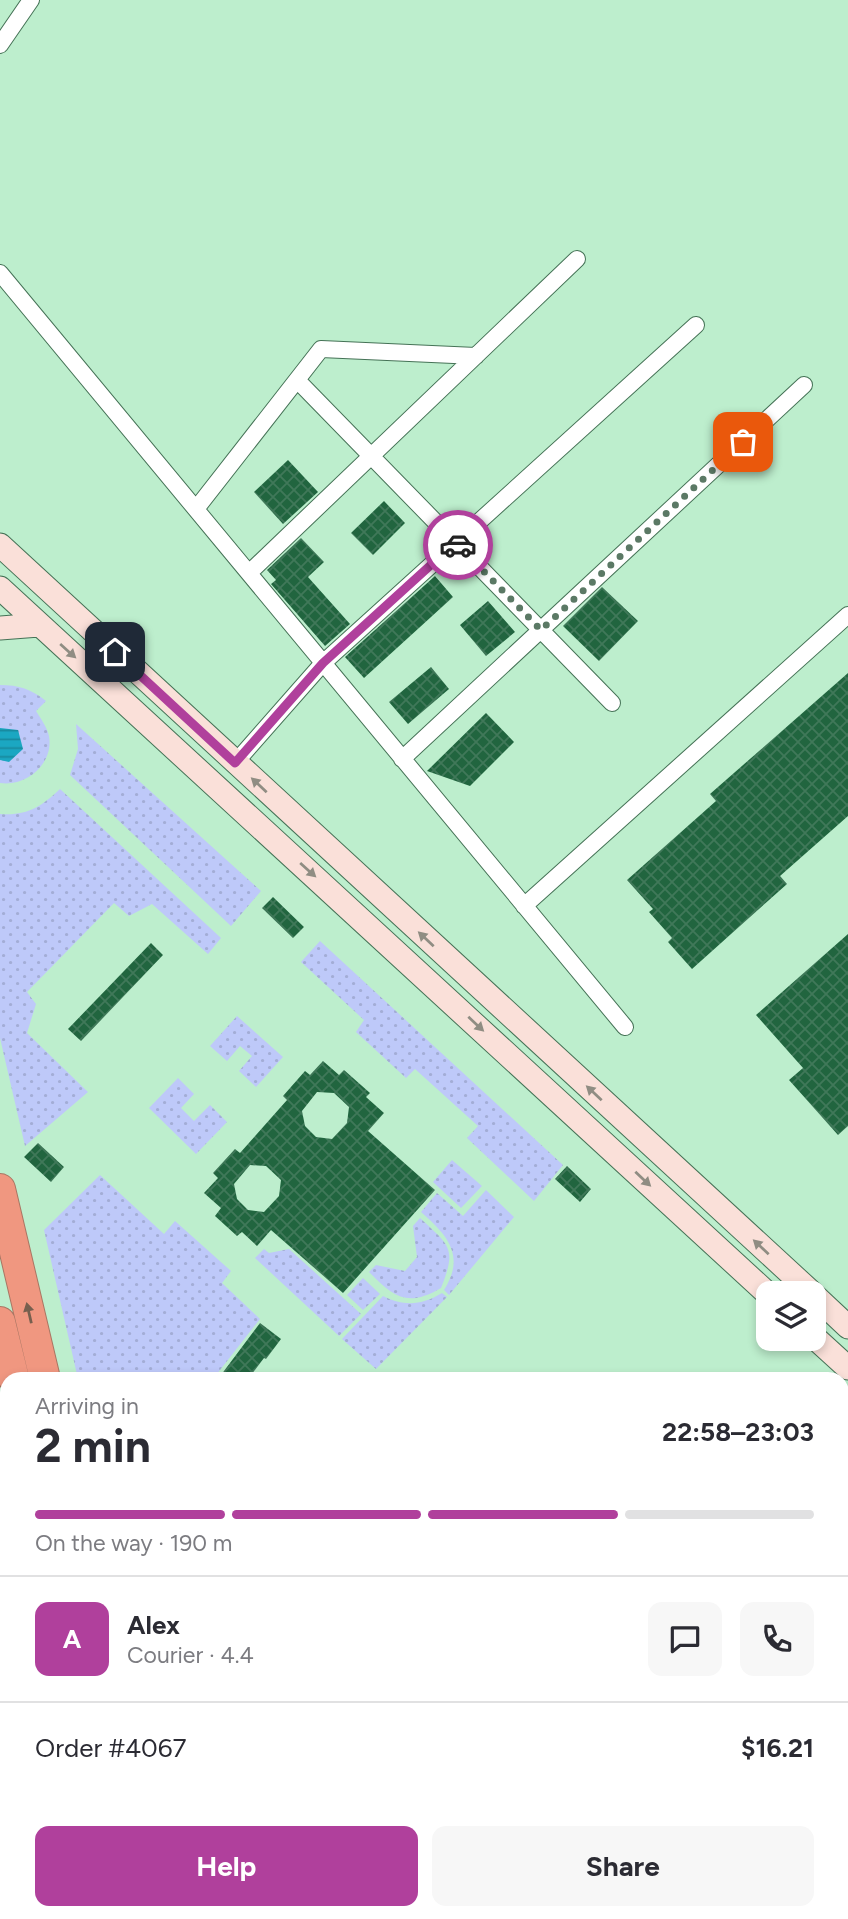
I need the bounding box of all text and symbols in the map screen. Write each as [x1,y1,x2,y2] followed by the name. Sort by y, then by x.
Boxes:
[713,412,773,472] pin
[724,423,762,461] icon: bag
[423,510,493,580] courier
[439,526,477,564] icon: car
[85,622,145,682] pin
[96,633,134,671] icon: home
[59,643,77,659] one-way arrow
[250,777,268,793] one-way arrow
[299,862,316,878] one-way arrow
[417,931,435,947] one-way arrow
[467,1016,485,1032] one-way arrow
[585,1085,603,1101] one-way arrow
[634,1170,651,1186] one-way arrow
[752,1239,770,1255] one-way arrow
[756,1281,826,1351] map controls
[756,1281,826,1351] button: layers
[23,1301,34,1323] one-way arrow
[35,1392,139,1420] text: Arriving in
[662,1416,814,1448] text: 22:58–23:03
[35,1418,151,1474] text: 2 min
[35,1529,232,1557] text: On the way · 190 m
[648,1602,722,1676] button: chat
[740,1602,814,1676] button: phone
[127,1609,180,1641] text: Alex
[63,1623,81,1655] text: A
[127,1641,254,1669] text: Courier · 4.4
[35,1732,186,1764] text: Order #4067
[741,1732,814,1764] text: $16.21
[35,1826,418,1906] button: Help
[432,1826,814,1906] button: Share

